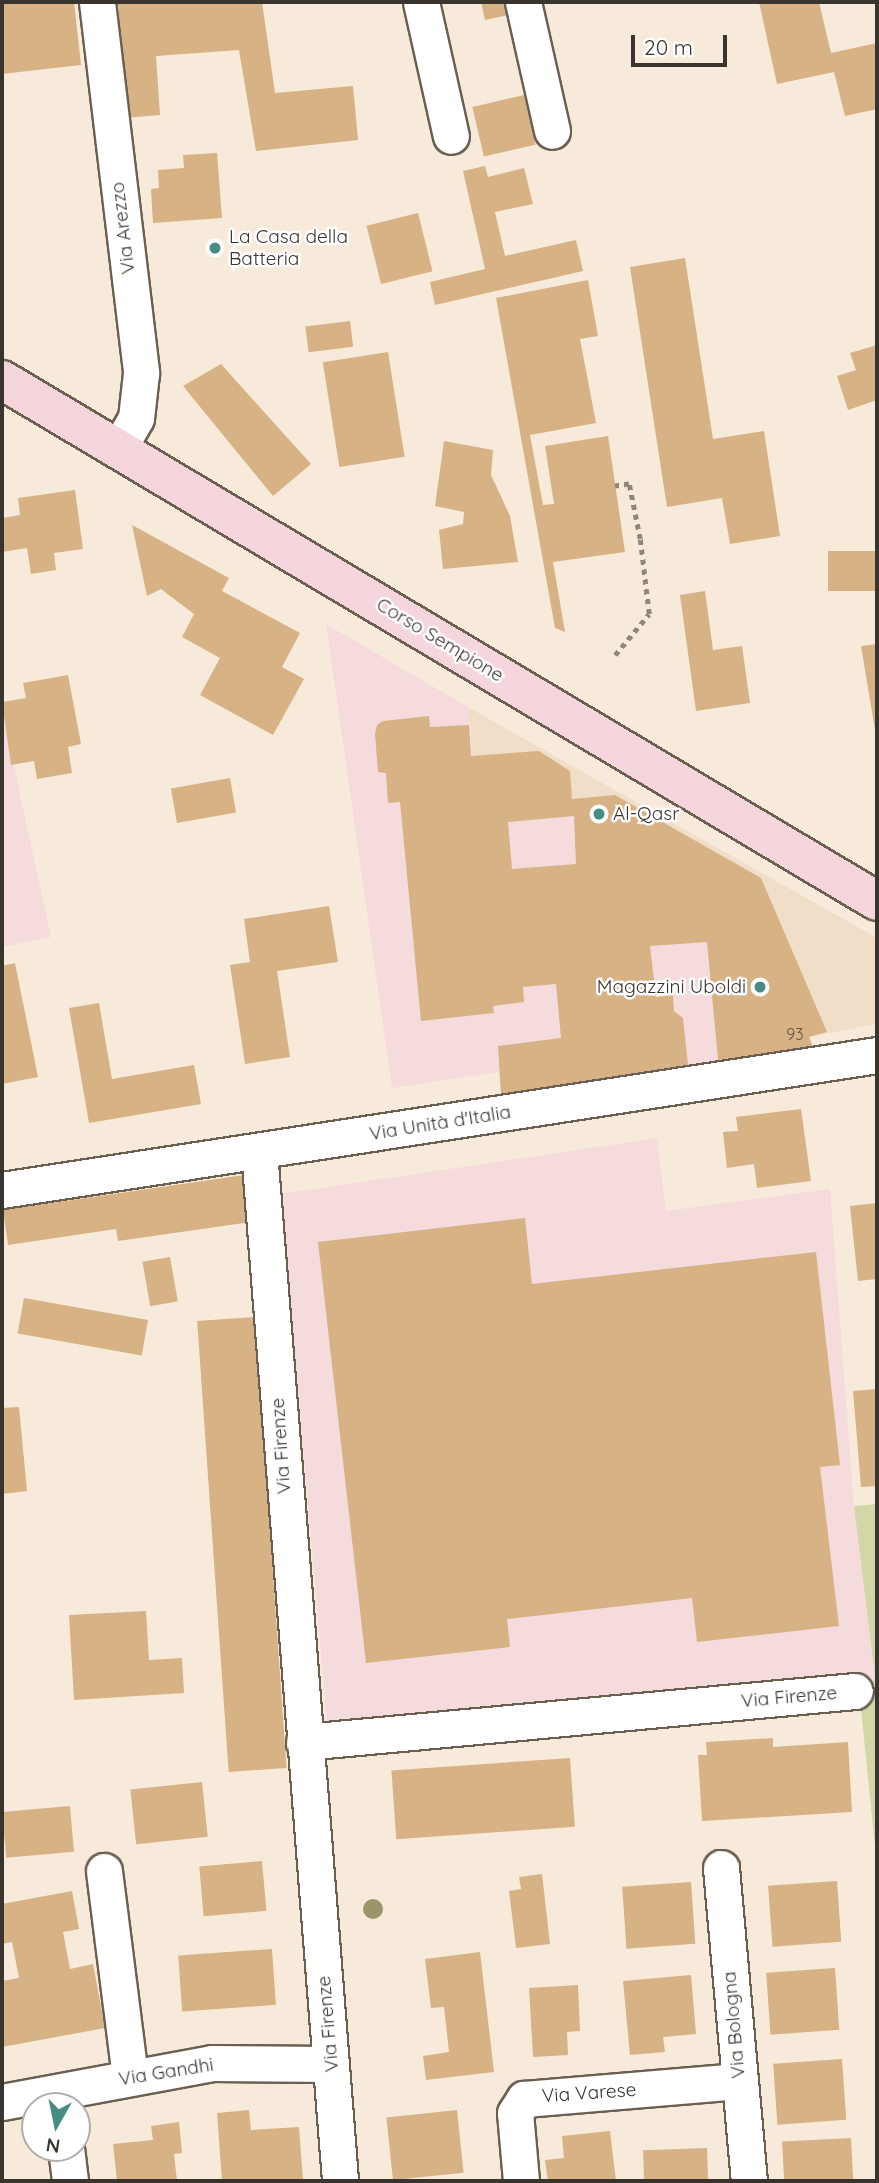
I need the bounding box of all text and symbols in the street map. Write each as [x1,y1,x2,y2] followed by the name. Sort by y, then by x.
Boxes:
[634,21,730,65] scale bar
[644,34,693,60] text: 20 m
[106,181,140,275] street label: Via Arezzo
[229,226,348,270] place label: La Casa della Batteria
[207,240,223,256] marker: La Casa della Batteria
[372,593,508,687] street label: Corso Sempione
[613,803,680,825] place label: Al-Qasr
[591,806,607,822] marker: Al-Qasr
[597,976,746,998] place label: Magazzini Uboldi
[752,979,768,995] marker: Magazzini Uboldi
[786,1024,804,1044] house number: 93
[368,1101,512,1145] street label: Via Unità d'Italia
[266,1397,296,1495] street label: Via Firenze
[740,1681,838,1713] street label: Via Firenze
[718,1971,750,2079] street label: Via Bologna
[312,1975,344,2073] street label: Via Firenze
[117,2053,215,2091] street label: Via Gandhi
[541,2078,637,2108] street label: Via Varese
[21,2092,91,2162] north arrow
[44,2133,62,2159] text: N

